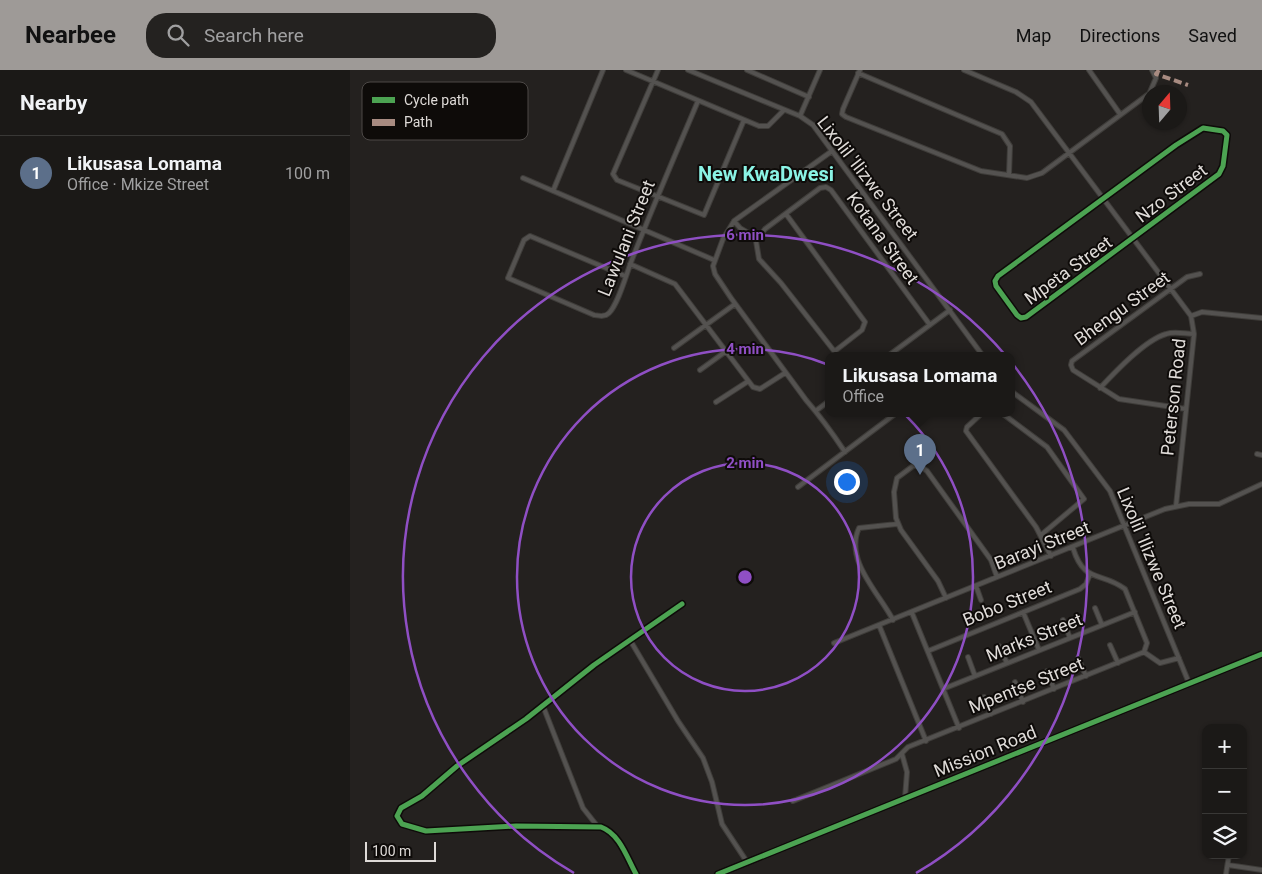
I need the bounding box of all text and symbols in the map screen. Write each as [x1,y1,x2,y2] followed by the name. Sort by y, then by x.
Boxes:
[146,13,496,58] search box
[25,21,116,49] text: Nearbee
[164,21,192,49] icon: search
[204,24,304,47] text: Search here
[1016,25,1051,46] text: Map
[1079,25,1160,46] text: Directions
[1188,25,1237,46] text: Saved
[362,82,528,140] legend
[1142,85,1187,130] north arrow
[20,91,87,115] text: Nearby
[404,92,469,108] text: Cycle path
[813,112,923,244] street label: Lixolil 'Ilizwe Street
[404,114,433,130] text: Path
[67,152,222,175] text: Likusasa Lomama
[1131,159,1211,227] street label: Nzo Street
[698,162,834,186] district label: New KwaDwesi
[31,164,41,183] text: 1
[285,164,330,183] text: 100 m
[67,175,209,194] text: Office · Mkize Street
[593,177,659,299] street label: Lawulani Street
[843,188,924,288] street label: Kotana Street
[726,226,764,244] text: 6 min
[1020,231,1116,309] street label: Mpeta Street
[1070,266,1174,350] street label: Bhengu Street
[1156,337,1190,457] street label: Peterson Road
[726,340,764,358] text: 4 min
[825,352,1015,417] popup
[843,364,997,387] text: Likusasa Lomama
[843,387,884,406] text: Office
[904,434,936,475] pin: 1
[726,454,764,472] text: 2 min
[834,469,860,495] your location
[1113,484,1191,632] street label: Lixolil 'Ilizwe Street
[991,516,1093,574] street label: Barayi Street
[736,568,754,586] centre of rings
[960,576,1055,630] street label: Bobo Street
[983,608,1085,666] street label: Marks Street
[966,652,1087,718] street label: Mpentse Street
[931,721,1039,781] street label: Mission Road
[1202,724,1247,859] map controls
[1202,724,1247,769] button: +
[1202,769,1247,814] button: −
[1202,814,1247,859] button: layers
[365,839,436,862] scale bar
[372,843,411,859] text: 100 m

